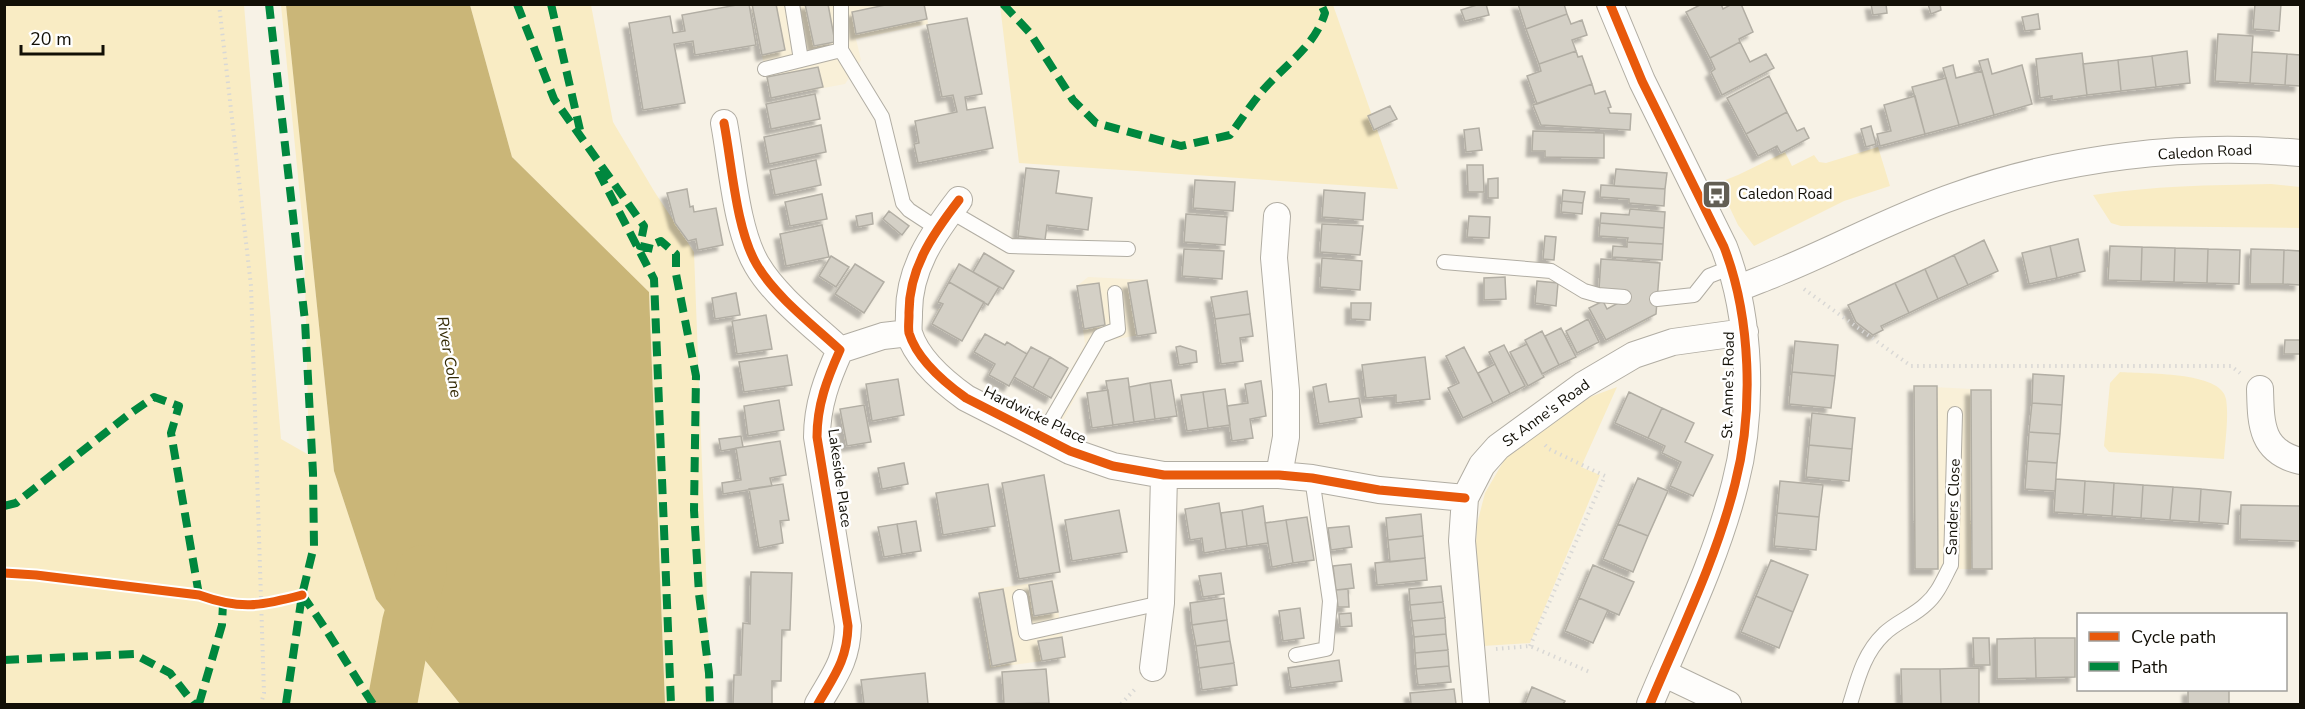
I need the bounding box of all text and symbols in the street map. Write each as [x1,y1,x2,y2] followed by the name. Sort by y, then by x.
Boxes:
[21,18,104,56] scale bar
[30,27,72,51] text: 20 m
[2157,140,2253,164] street label: Caledon Road
[1701,178,1733,210] bus stop icon: Caledon Road
[1738,184,1833,204] place label: Caledon Road
[431,315,467,400] water label: River Colne
[1717,331,1739,439] street label: St. Anne's Road
[1498,374,1594,452] street label: St Anne's Road
[980,381,1090,449] street label: Hardwicke Place
[823,427,857,529] street label: Lakeside Place
[1941,458,1965,556] street label: Sanders Close
[2077,613,2287,691] legend
[2131,625,2216,649] text: Cycle path
[2131,655,2168,679] text: Path

